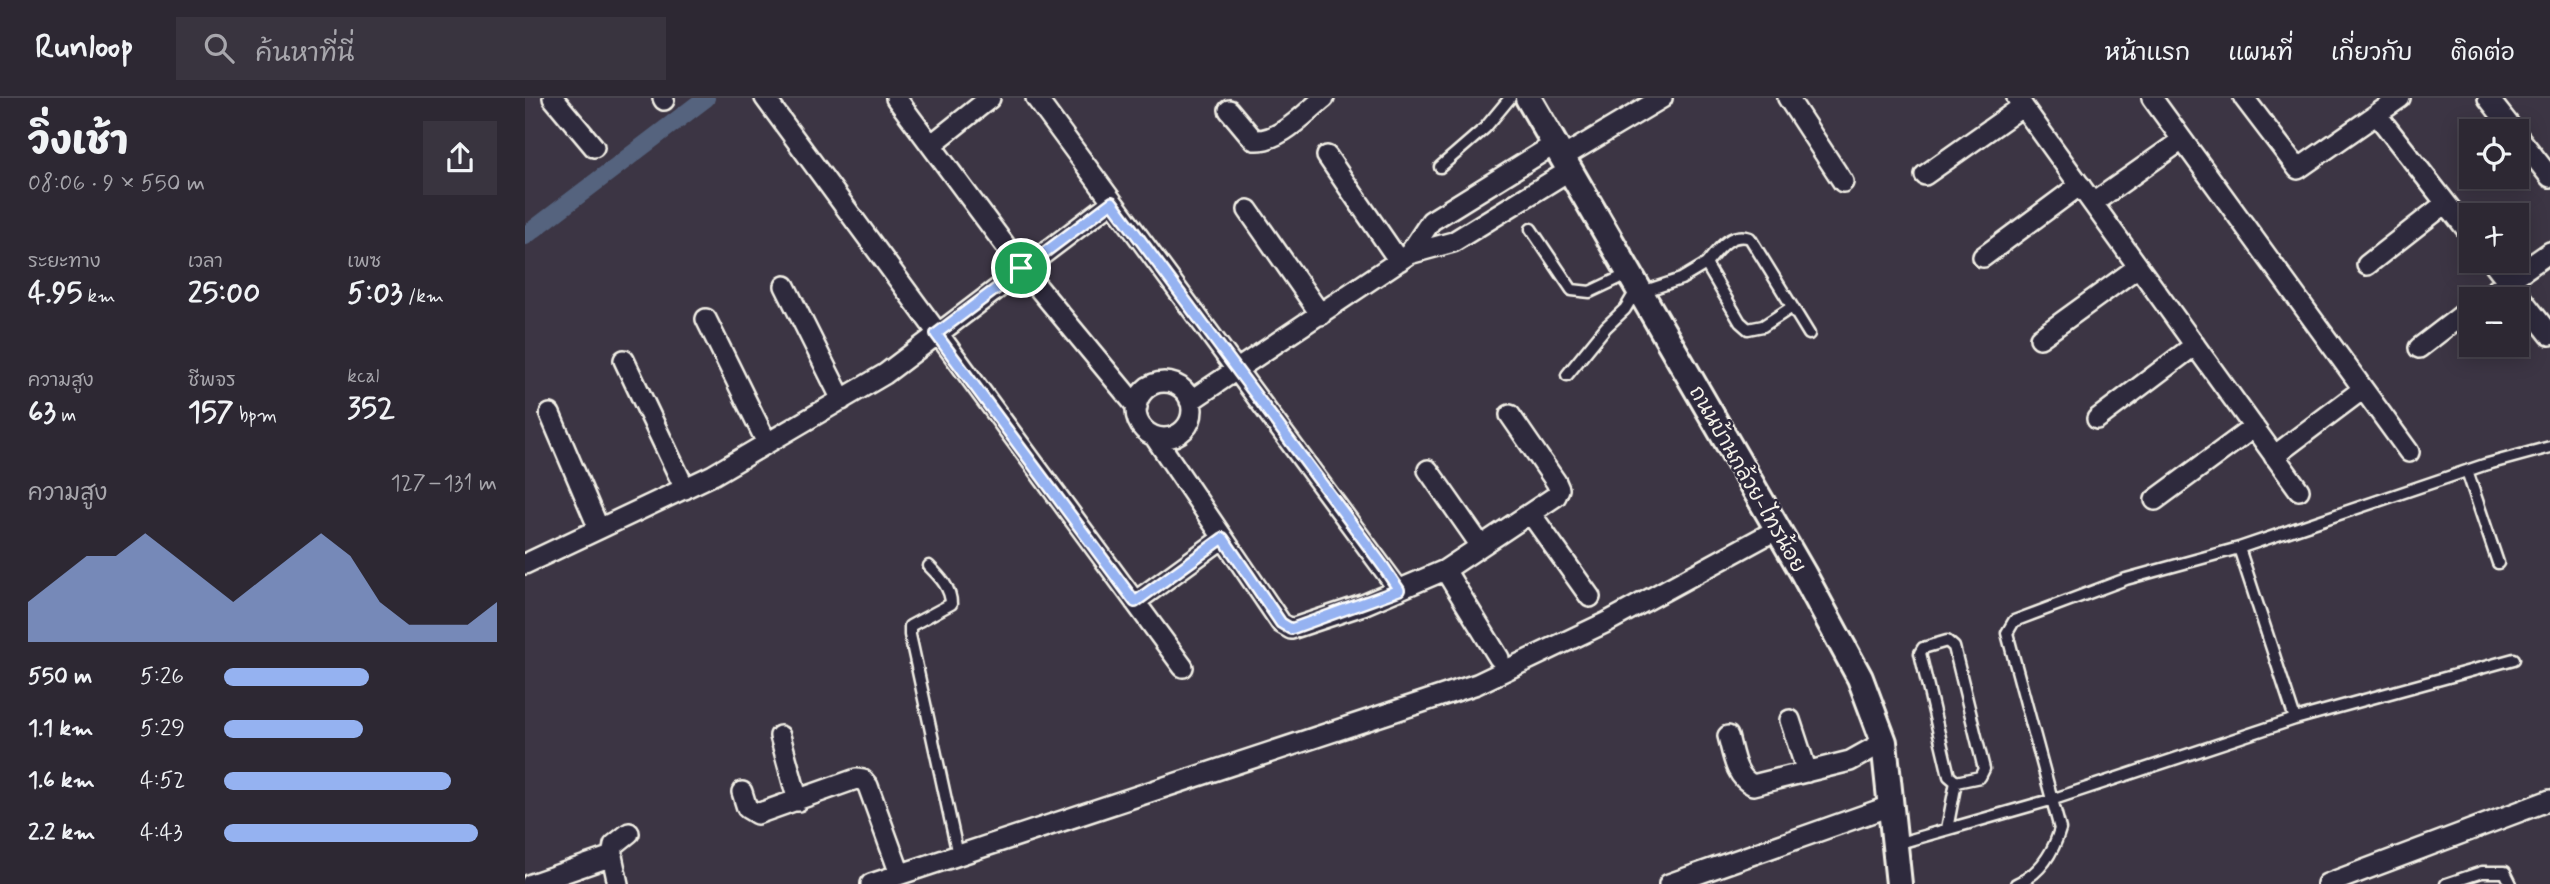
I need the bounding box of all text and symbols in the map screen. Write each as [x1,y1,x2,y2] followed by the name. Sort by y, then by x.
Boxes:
[176,17,666,80] search box
[35,26,134,70] text: Runloop
[200,29,238,67] icon: search
[256,37,354,71] text: ค้นหาที่นี่
[2105,38,2190,69] text: หน้าแรก
[2228,38,2293,69] text: แผนที่
[2331,38,2413,69] text: เกี่ยวกับ
[2451,38,2515,69] text: ติดต่อ
[28,118,128,167] text: วิ่งเช้า
[2459,119,2529,357] map controls
[2459,119,2529,189] button: locate
[423,121,497,195] button: share
[28,169,205,199] text: 08:06 · 9 × 550 m
[2459,203,2529,273] button: +
[991,238,1051,298] pin
[28,249,101,274] text: ระยะทาง
[188,249,223,274] text: เวลา
[347,249,381,274] text: เพซ
[1002,249,1040,287] icon: arrive
[28,274,82,313] text: 4.95
[188,274,260,313] text: 25:00
[347,274,403,313] text: 5:03
[82,284,115,309] text: km
[403,284,444,309] text: /km
[2459,287,2529,357] button: −
[347,364,379,389] text: kcal
[28,368,94,393] text: ความสูง
[188,368,236,393] text: ชีพจร
[1682,381,1812,578] street label: ถนนบ้านกล้วย-ไทรน้อย
[347,389,395,428] text: 352
[28,393,56,432] text: 63
[188,393,234,432] text: 157
[56,403,76,428] text: m
[234,403,277,428] text: bpm
[391,469,497,499] text: 127–131 m
[28,479,107,509] text: ความสูง
[28,662,92,692] text: 550 m
[140,662,184,692] text: 5:26
[28,714,93,744] text: 1.1 km
[140,714,185,744] text: 5:29
[28,766,95,796] text: 1.6 km
[140,766,185,796] text: 4:52
[28,818,95,848] text: 2.2 km
[140,818,183,848] text: 4:43

